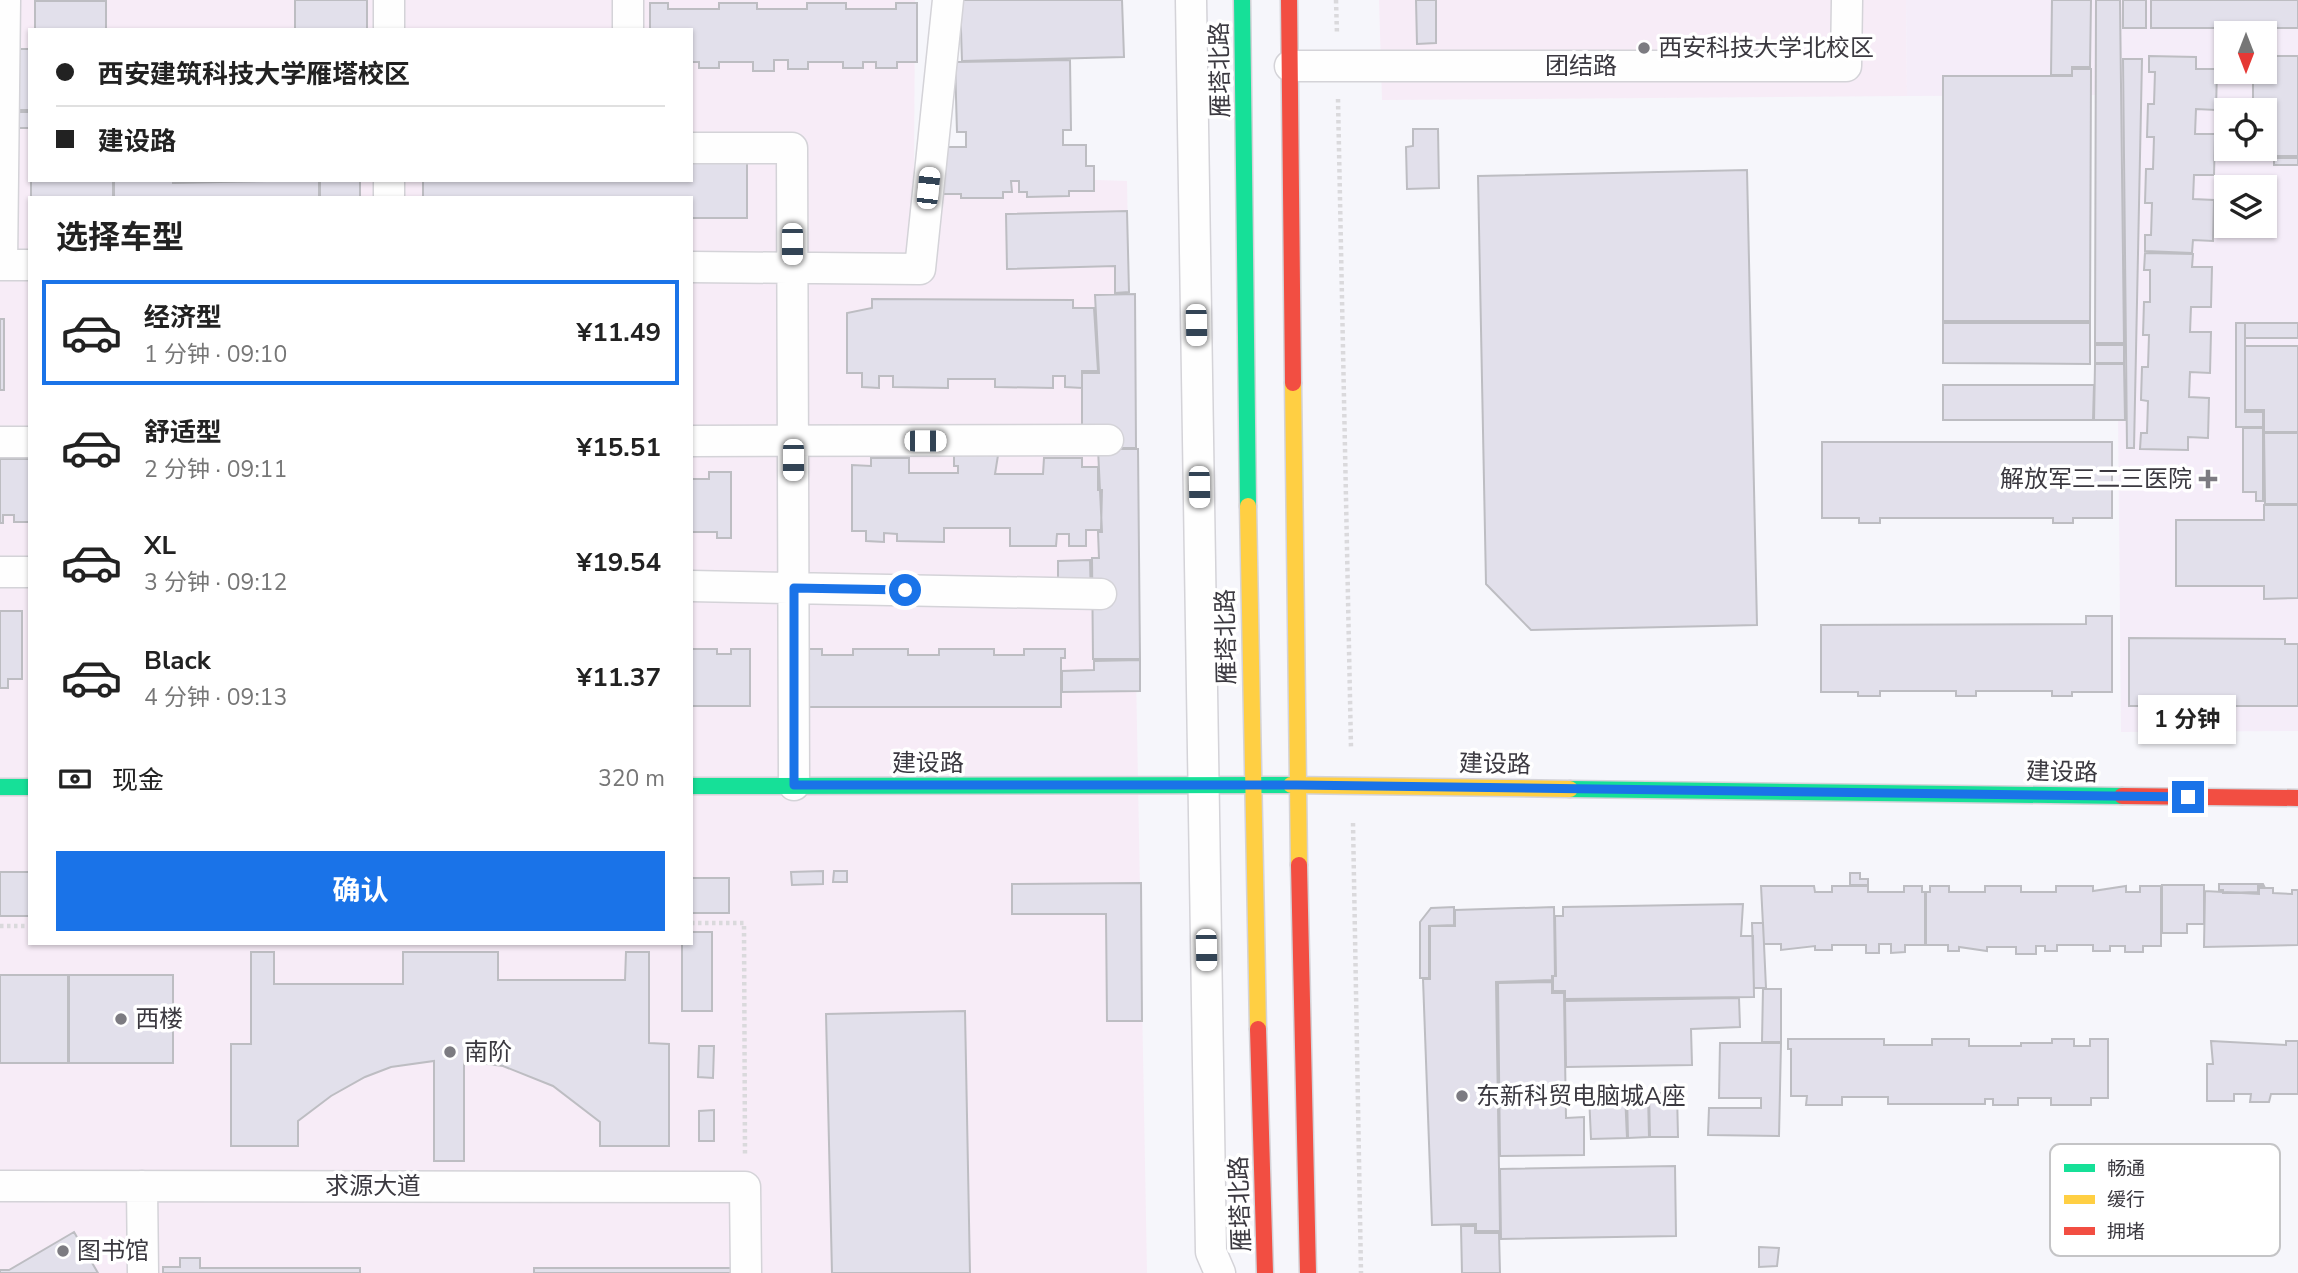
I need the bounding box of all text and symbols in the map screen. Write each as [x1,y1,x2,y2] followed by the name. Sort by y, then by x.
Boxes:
[2214,21,2277,84] north arrow
[2214,21,2277,238] map controls
[1203,22,1237,118] street label: 雁塔北路
[1658,32,1874,64] place label: 西安科技大学北校区
[1636,40,1652,56] marker: 西安科技大学北校区
[1545,50,1617,82] street label: 团结路
[98,57,410,92] text: 西安建筑科技大学雁塔校区
[2214,98,2277,161] button: locate
[98,124,176,159] text: 建设路
[916,166,941,210] car
[2214,175,2277,238] button: layers
[56,216,184,259] text: 选择车型
[782,223,803,265] car
[144,300,222,335] text: 经济型
[60,301,123,364] icon: car
[1186,304,1207,346] car
[577,315,661,350] text: ¥11.49
[144,339,287,370] text: 1 分钟 · 09:10
[144,415,222,450] text: 舒适型
[60,416,123,479] icon: car
[577,430,661,465] text: ¥15.51
[905,431,947,452] car
[783,439,804,481] car
[144,454,287,485] text: 2 分钟 · 09:11
[2000,463,2192,495] place label: 解放军三二三医院
[1189,466,1210,508] car
[2198,469,2218,489] marker: 解放军三二三医院
[144,528,176,563] text: XL
[60,531,123,594] icon: car
[577,545,661,580] text: ¥19.54
[144,567,287,598] text: 3 分钟 · 09:12
[889,574,921,606] route start
[1209,589,1243,685] street label: 雁塔北路
[144,643,211,678] text: Black
[60,646,123,709] icon: car
[577,660,661,695] text: ¥11.37
[144,682,287,713] text: 4 分钟 · 09:13
[2139,696,2237,744] callout: 1 分钟
[2154,704,2220,735] text: 1 分钟
[892,747,964,779] street label: 建设路
[1459,747,1531,781] street label: 建设路
[2026,755,2098,789] street label: 建设路
[56,760,94,798] icon: cash
[112,763,164,798] text: 现金
[598,763,665,794] text: 320 m
[2172,781,2204,813] route end
[56,851,665,931] button: 确认
[1196,929,1217,971] car
[135,1003,183,1035] place label: 西楼
[113,1011,129,1027] marker: 西楼
[464,1036,512,1068] place label: 南阶
[442,1044,458,1060] marker: 南阶
[1476,1080,1686,1112] place label: 东新科贸电脑城A座
[1454,1088,1470,1104] marker: 东新科贸电脑城A座
[2050,1144,2280,1256] legend
[1222,1155,1258,1253] street label: 雁塔北路
[2107,1156,2145,1182] text: 畅通
[325,1170,421,1202] street label: 求源大道
[2107,1187,2145,1213] text: 缓行
[2107,1219,2145,1245] text: 拥堵
[77,1235,149,1267] place label: 图书馆
[55,1243,71,1259] marker: 图书馆

